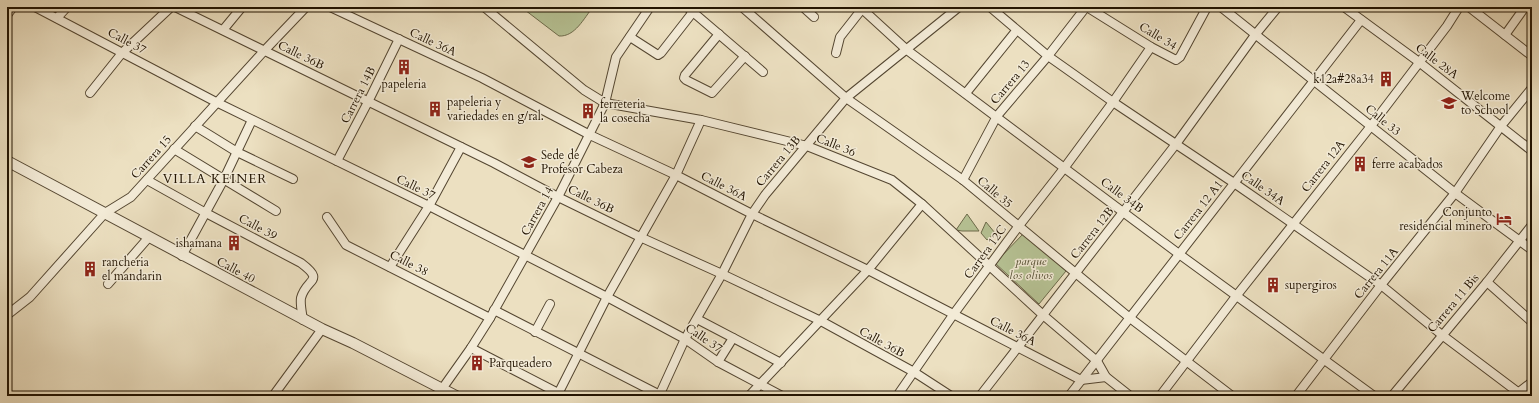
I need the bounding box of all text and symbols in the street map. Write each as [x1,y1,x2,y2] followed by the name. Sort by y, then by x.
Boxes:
[1136,18,1180,54] street label: Calle 34
[105,24,149,58] street label: Calle 37
[407,24,459,60] street label: Calle 36A
[275,37,327,73] street label: Calle 36B
[1412,40,1462,83] street label: Calle 28A
[987,56,1033,108] street label: Carrera 13
[395,58,413,76] building icon: papeleria
[337,64,379,126] street label: Carrera 14B
[1377,70,1395,88] building icon: k12a#28a34
[1313,71,1374,87] place label: k12a#28a34
[382,76,427,92] place label: papeleria
[1460,88,1510,118] place label: Welcome to School
[447,94,544,124] place label: papeleria y variedades en g/ral.
[1440,94,1458,112] school or university icon: Welcome to School
[600,96,651,126] place label: ferreteria la cosecha
[426,100,444,118] building icon: papeleria y variedades en g/ral.
[1362,101,1404,139] street label: Calle 33
[579,102,597,120] building icon: ferreteria la cosecha
[814,130,858,160] street label: Calle 36
[127,132,175,182] street label: Carrera 15
[752,132,804,190] street label: Carrera 13B
[1298,136,1349,195] street label: Carrera 12A
[541,147,624,177] place label: Sede de Profesor Cabeza
[520,153,538,171] school or university icon: Sede de Profesor Cabeza
[1351,155,1369,173] building icon: ferre acabados
[1372,156,1443,172] place label: ferre acabados
[1238,167,1288,209] street label: Calle 34A
[698,168,750,205] street label: Calle 36A
[163,170,267,188] district label: VILLA KEINER
[394,171,438,203] street label: Calle 37
[974,173,1016,211] street label: Calle 35
[1097,174,1147,216] street label: Calle 34B
[1170,177,1226,243] street label: Carrera 12 A1
[565,181,617,217] street label: Calle 36B
[517,184,557,238] street label: Carrera 14
[1067,204,1117,262] street label: Carrera 12B
[1399,204,1493,234] place label: Conjunto residencial minero
[236,210,280,244] street label: Calle 39
[1495,210,1513,228] hotel icon: Conjunto residencial minero
[960,222,1010,282] street label: Carrera 12C
[225,234,243,252] building icon: ishamana
[176,235,223,251] place label: ishamana
[1350,243,1402,302] street label: Carrera 11A
[387,246,431,280] street label: Calle 38
[214,253,258,287] street label: Calle 40
[1009,253,1053,283] park label: parque los olivos
[102,254,162,284] place label: rancheria el mandarin
[81,260,99,278] building icon: rancheria el mandarin
[1424,270,1482,336] street label: Carrera 11 Bis
[1264,276,1282,294] building icon: supergiros
[1285,277,1337,293] place label: supergiros
[987,313,1039,350] street label: Calle 36A
[682,320,726,356] street label: Calle 37
[856,323,908,361] street label: Calle 36B
[468,354,486,372] building icon: Parqueadero
[489,355,553,371] place label: Parqueadero

